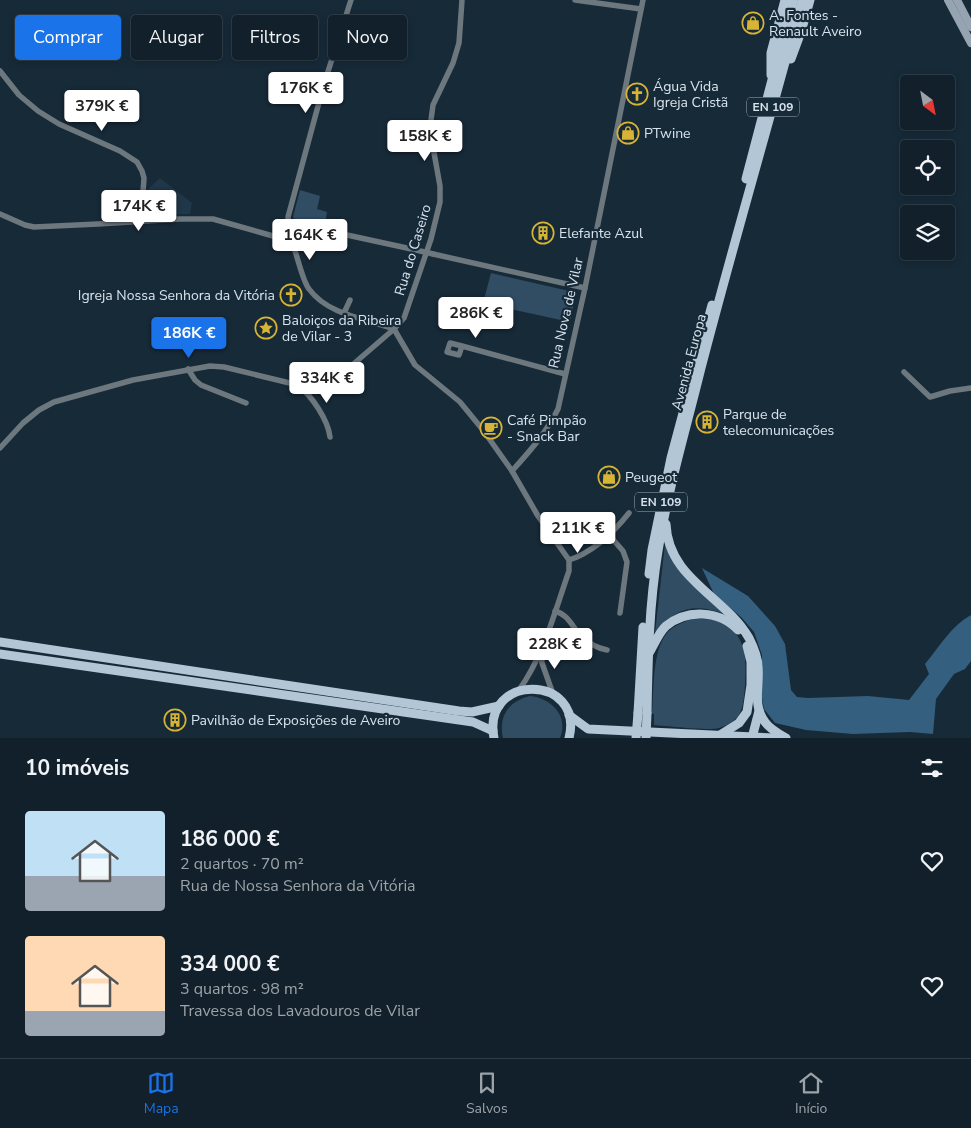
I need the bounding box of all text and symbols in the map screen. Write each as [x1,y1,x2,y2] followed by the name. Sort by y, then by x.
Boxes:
[769,6,862,41] place label: A. Fontes - Renault Aveiro
[741,11,765,35] shop icon: A. Fontes - Renault Aveiro
[15,15,121,60] chip: Comprar
[131,15,222,60] chip: Alugar
[232,15,318,60] chip: Filtros
[328,15,407,60] chip: Novo
[265,72,347,114] pin: 176K €
[900,75,955,130] north arrow
[900,75,955,260] map controls
[279,77,333,99] text: 176K €
[653,77,728,112] place label: Água Vida Igreja Cristã
[625,82,649,106] church icon: Água Vida Igreja Cristã
[61,90,143,132] pin: 379K €
[75,95,129,117] text: 379K €
[747,98,799,116] road number: EN 109
[384,120,466,162] pin: 158K €
[616,121,640,145] shop icon: PTwine
[644,124,691,143] place label: PTwine
[398,125,452,147] text: 158K €
[900,140,955,195] button: locate
[98,190,180,232] pin: 174K €
[112,195,166,217] text: 174K €
[390,202,436,298] street label: Rua do Caseiro
[900,205,955,260] button: layers
[269,218,351,261] pin: 164K €
[531,221,555,245] building icon: Elefante Azul
[283,224,337,246] text: 164K €
[559,224,644,243] place label: Elefante Azul
[544,256,588,370] street label: Rua Nova de Vilar
[279,283,303,307] church icon: Igreja Nossa Senhora da Vitória
[78,286,275,305] place label: Igreja Nossa Senhora da Vitória
[435,296,517,339] pin: 286K €
[449,302,503,324] text: 286K €
[282,311,401,346] place label: Baloiços da Ribeira de Vilar - 3
[667,312,711,412] street label: Avenida Europa
[148,316,230,359] pin: 186K €
[254,316,278,340] place icon: Baloiços da Ribeira de Vilar - 3
[162,322,216,344] text: 186K €
[286,362,368,404] pin: 334K €
[300,367,354,389] text: 334K €
[723,405,834,440] place label: Parque de telecomunicações
[695,410,719,434] building icon: Parque de telecomunicações
[507,411,587,446] place label: Café Pimpão - Snack Bar
[479,416,503,440] cafe icon: Café Pimpão - Snack Bar
[597,465,621,489] shop icon: Peugeot
[625,468,677,487] place label: Peugeot
[635,492,687,512] road number: EN 109
[537,512,619,554] pin: 211K €
[551,517,605,539] text: 211K €
[514,628,596,670] pin: 228K €
[528,633,582,655] text: 228K €
[163,708,187,732] building icon: Pavilhão de Exposições de Aveiro
[191,711,401,730] place label: Pavilhão de Exposições de Aveiro
[25,754,129,782] text: 10 imóveis
[918,754,946,782] icon: filters
[180,825,280,853] text: 186 000 €
[65,831,125,891] icon: home
[918,847,946,875] icon: heart
[180,853,304,875] text: 2 quartos · 70 m²
[180,875,416,897] text: Rua de Nossa Senhora da Vitória
[180,950,280,978] text: 334 000 €
[65,956,125,1016] icon: home
[918,972,946,1000] icon: heart
[180,978,304,1000] text: 3 quartos · 98 m²
[180,1000,420,1022] text: Travessa dos Lavadouros de Vilar
[144,1069,179,1118] tab: Mapa
[466,1069,508,1118] tab: Salvos
[795,1069,827,1118] tab: Início

